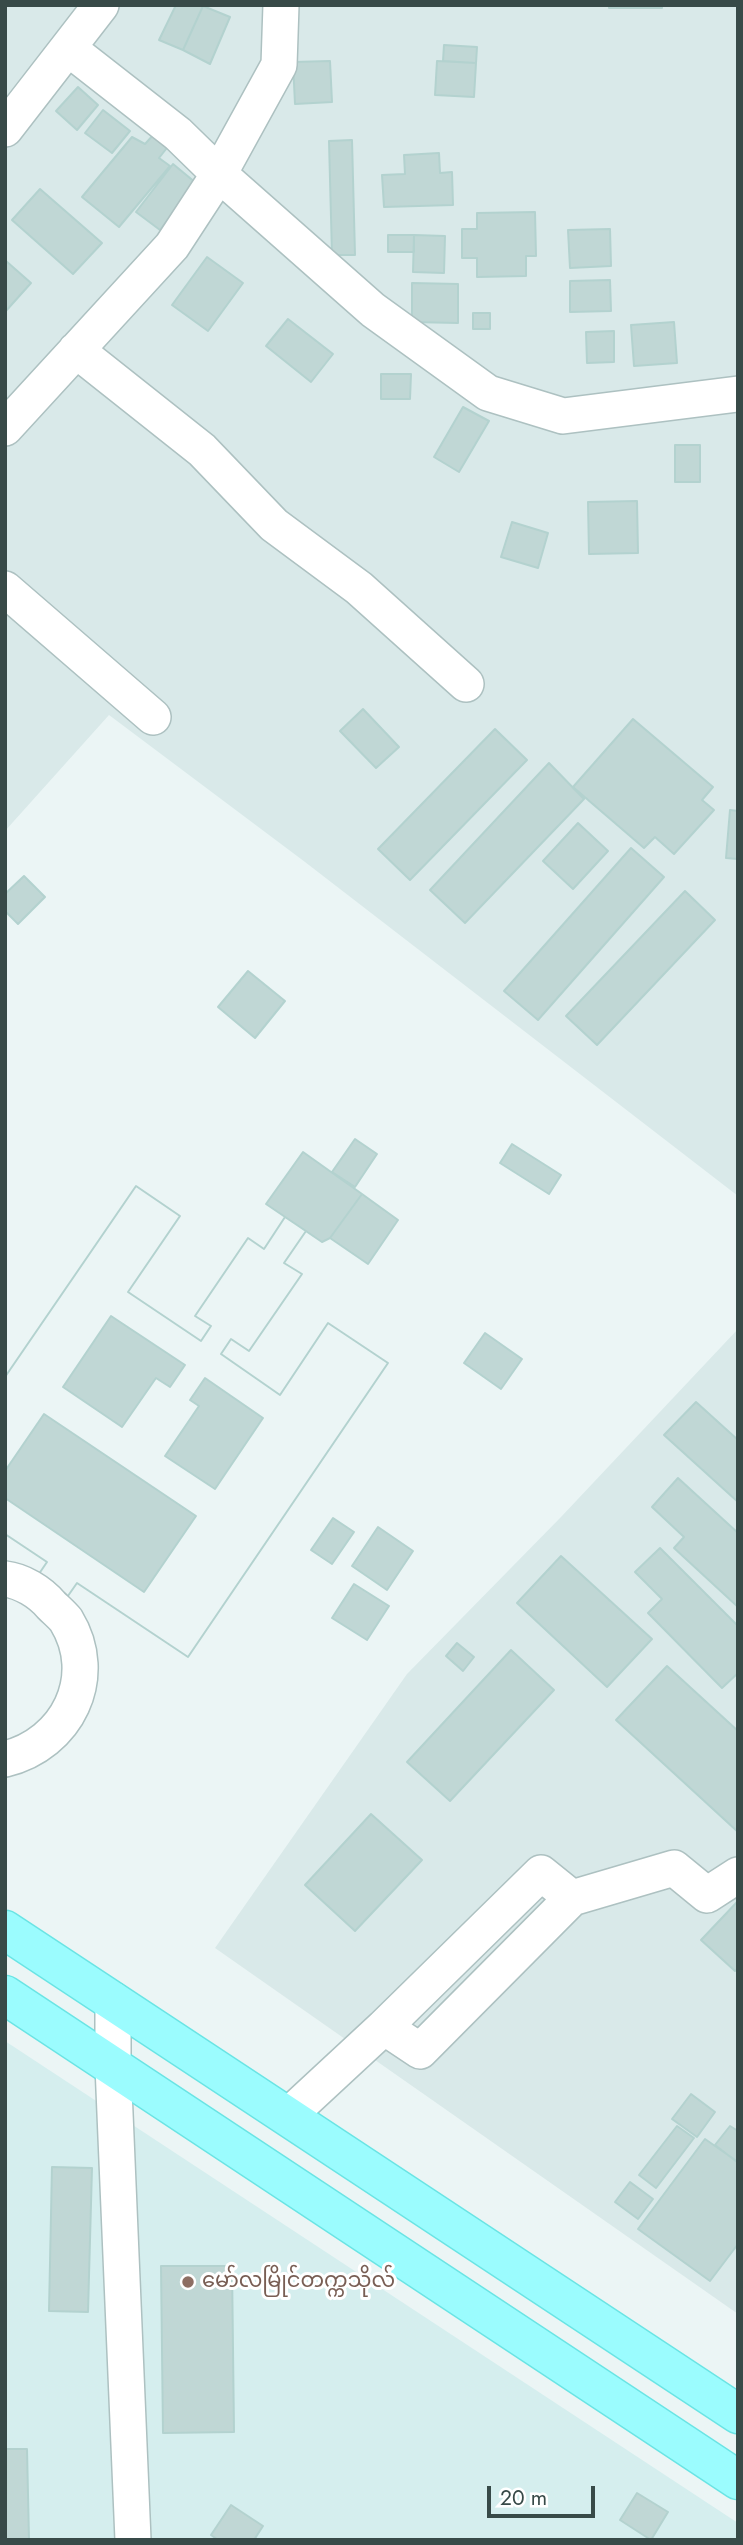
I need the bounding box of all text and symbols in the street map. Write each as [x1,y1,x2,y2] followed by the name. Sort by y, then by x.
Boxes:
[202,2269,395,2295] place label: မော်လမြိုင်တက္ကသိုလ်
[180,2274,196,2290] marker: မော်လမြိုင်တက္ကသိုလ်
[491,2472,600,2516] scale bar
[500,2483,547,2513] text: 20 m

